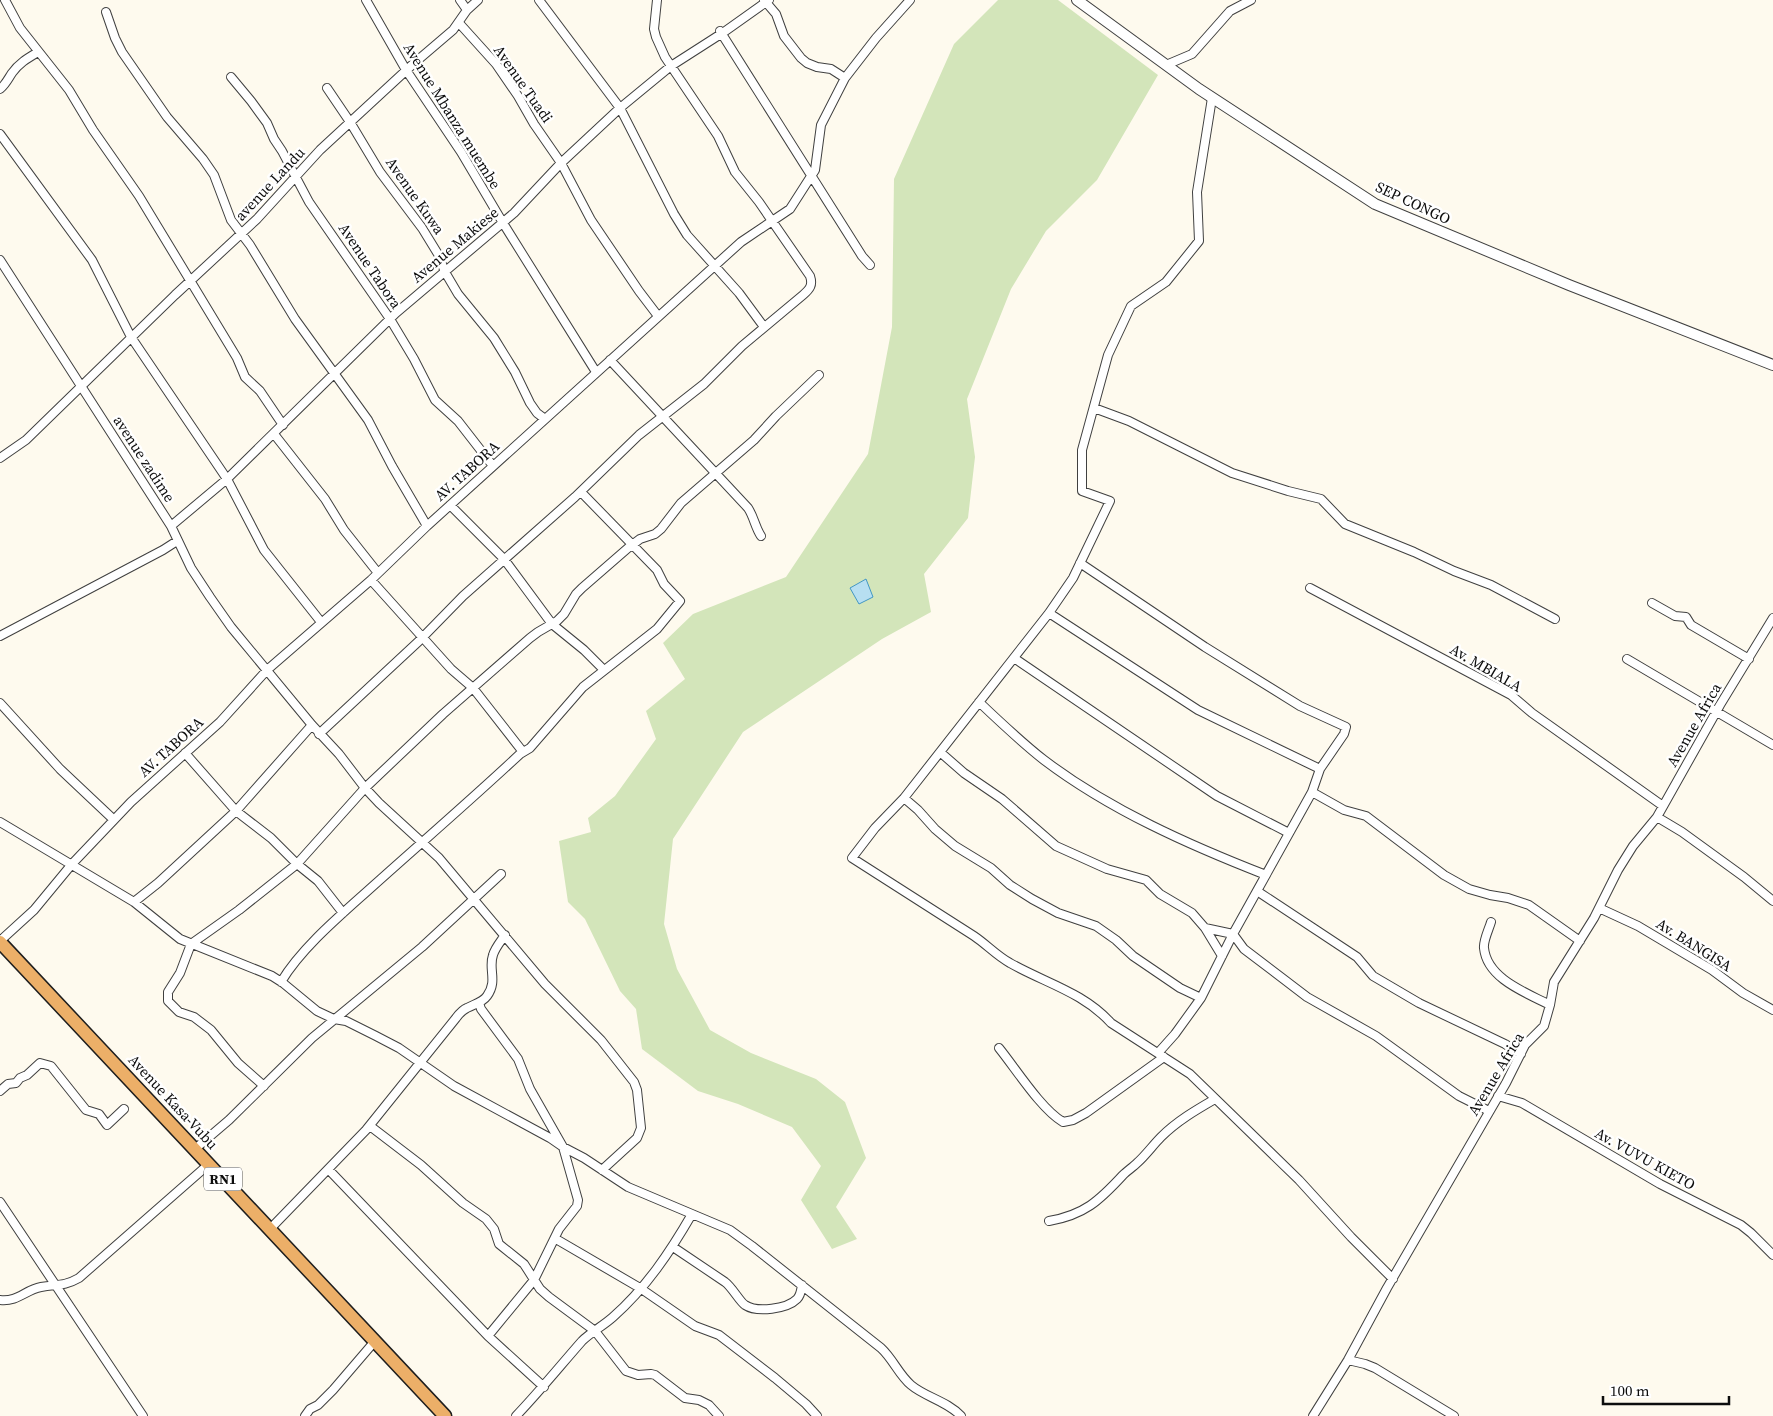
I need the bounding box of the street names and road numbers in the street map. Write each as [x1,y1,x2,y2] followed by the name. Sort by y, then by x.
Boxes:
[399,38,506,193] street label: Avenue Mbanza muembe
[489,41,558,127] street label: Avenue Tuadi
[230,142,309,225] street label: avenue Landu
[381,153,450,239] street label: Avenue Kuwa
[1372,176,1454,229] street label: SEP CONGO
[407,202,503,287] street label: Avenue Makiese
[334,219,407,313] street label: Avenue Tabora
[108,411,181,507] street label: avenue zadime
[430,436,504,506] street label: AV. TABORA
[1446,638,1526,697] street label: Av. MBIALA
[1661,679,1726,771] street label: Avenue Africa
[134,712,208,782] street label: AV. TABORA
[1652,913,1736,976] street label: Av. BANGISA
[1462,1028,1529,1119] street label: Avenue Africa
[124,1050,223,1154] street label: Avenue Kasa-Vubu
[1591,1122,1699,1195] street label: Av. VUVU KIETO
[204,1168,242,1190] road number: RN1

